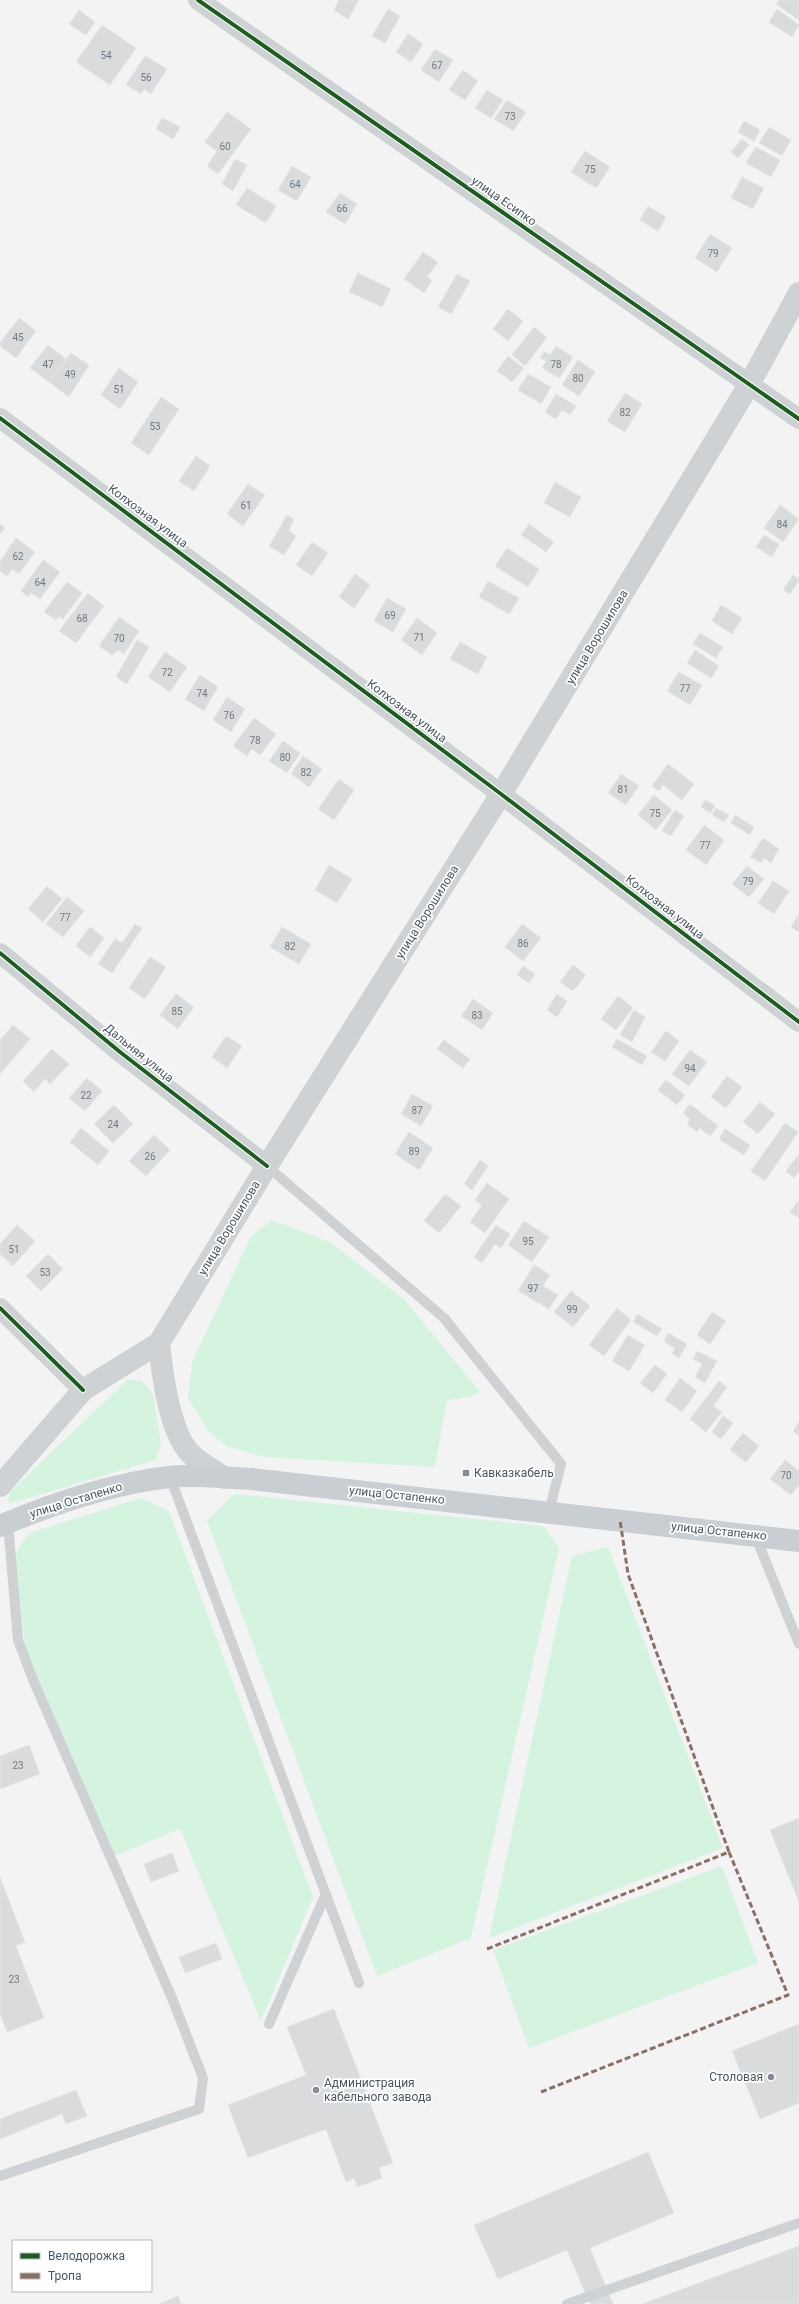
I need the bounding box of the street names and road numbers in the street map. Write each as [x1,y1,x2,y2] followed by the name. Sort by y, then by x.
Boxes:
[469,173,539,229] street label: улица Есипко
[105,482,191,550] street label: Колхозная улица
[563,587,631,687] street label: улица Ворошилова
[364,677,450,745] street label: Колхозная улица
[393,863,461,961] street label: улица Ворошилова
[623,872,707,942] street label: Колхозная улица
[102,1021,176,1085] street label: Дальняя улица
[195,1178,263,1278] street label: улица Ворошилова
[28,1479,124,1521] street label: улица Остапенко
[348,1483,446,1507] street label: улица Остапенко
[670,1519,768,1543] street label: улица Остапенко

